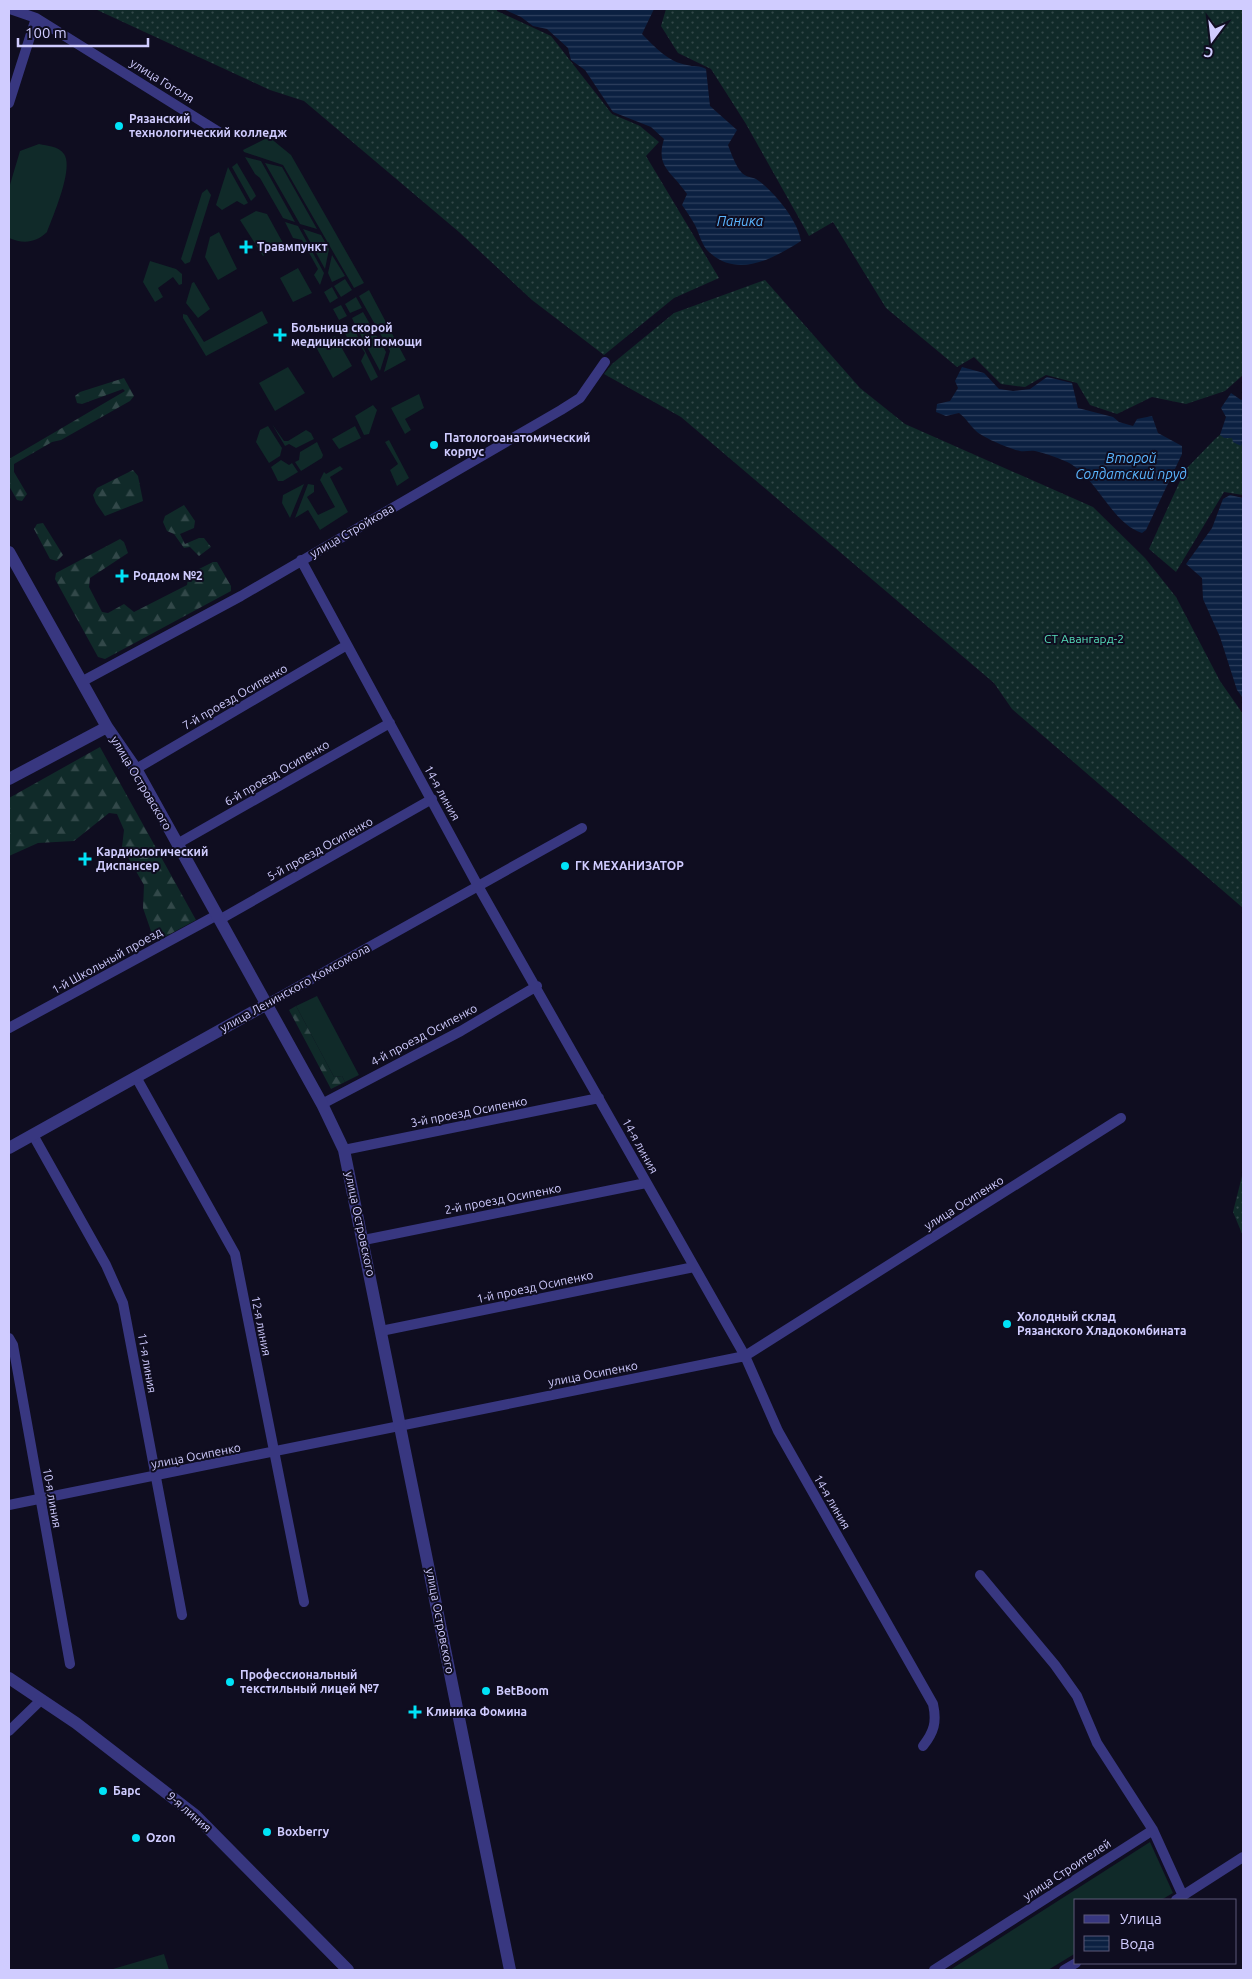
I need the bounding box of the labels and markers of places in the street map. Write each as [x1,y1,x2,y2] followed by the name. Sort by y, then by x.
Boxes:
[129,112,287,139] place label: Рязанский технологический колледж
[113,120,125,132] marker: Рязанский технологический колледж
[239,240,253,254] marker: Травмпункт
[257,240,327,253] place label: Травмпункт
[291,321,422,348] place label: Больница скорой медицинской помощи
[273,328,287,342] marker: Больница скорой медицинской помощи
[444,431,590,458] place label: Патологоанатомический корпус
[428,439,440,451] marker: Патологоанатомический корпус
[115,569,129,583] marker: Роддом №2
[133,569,203,582] place label: Роддом №2
[96,845,208,872] place label: Кардиологический Диспансер
[78,852,92,866] marker: Кардиологический Диспансер
[575,859,684,872] place label: ГК МЕХАНИЗАТОР
[559,860,571,872] marker: ГК МЕХАНИЗАТОР
[1017,1310,1186,1337] place label: Холодный склад Рязанского Хладокомбината
[1001,1318,1013,1330] marker: Холодный склад Рязанского Хладокомбината
[240,1668,380,1695] place label: Профессиональный текстильный лицей №7
[224,1676,236,1688] marker: Профессиональный текстильный лицей №7
[496,1684,549,1697] place label: BetBoom
[480,1685,492,1697] marker: BetBoom
[408,1705,422,1719] marker: Клиника Фомина
[426,1705,527,1718] place label: Клиника Фомина
[113,1784,140,1797] place label: Барс
[97,1785,109,1797] marker: Барс
[277,1825,330,1838] place label: Boxberry
[261,1826,273,1838] marker: Boxberry
[146,1831,175,1844] place label: Ozon
[130,1832,142,1844] marker: Ozon

